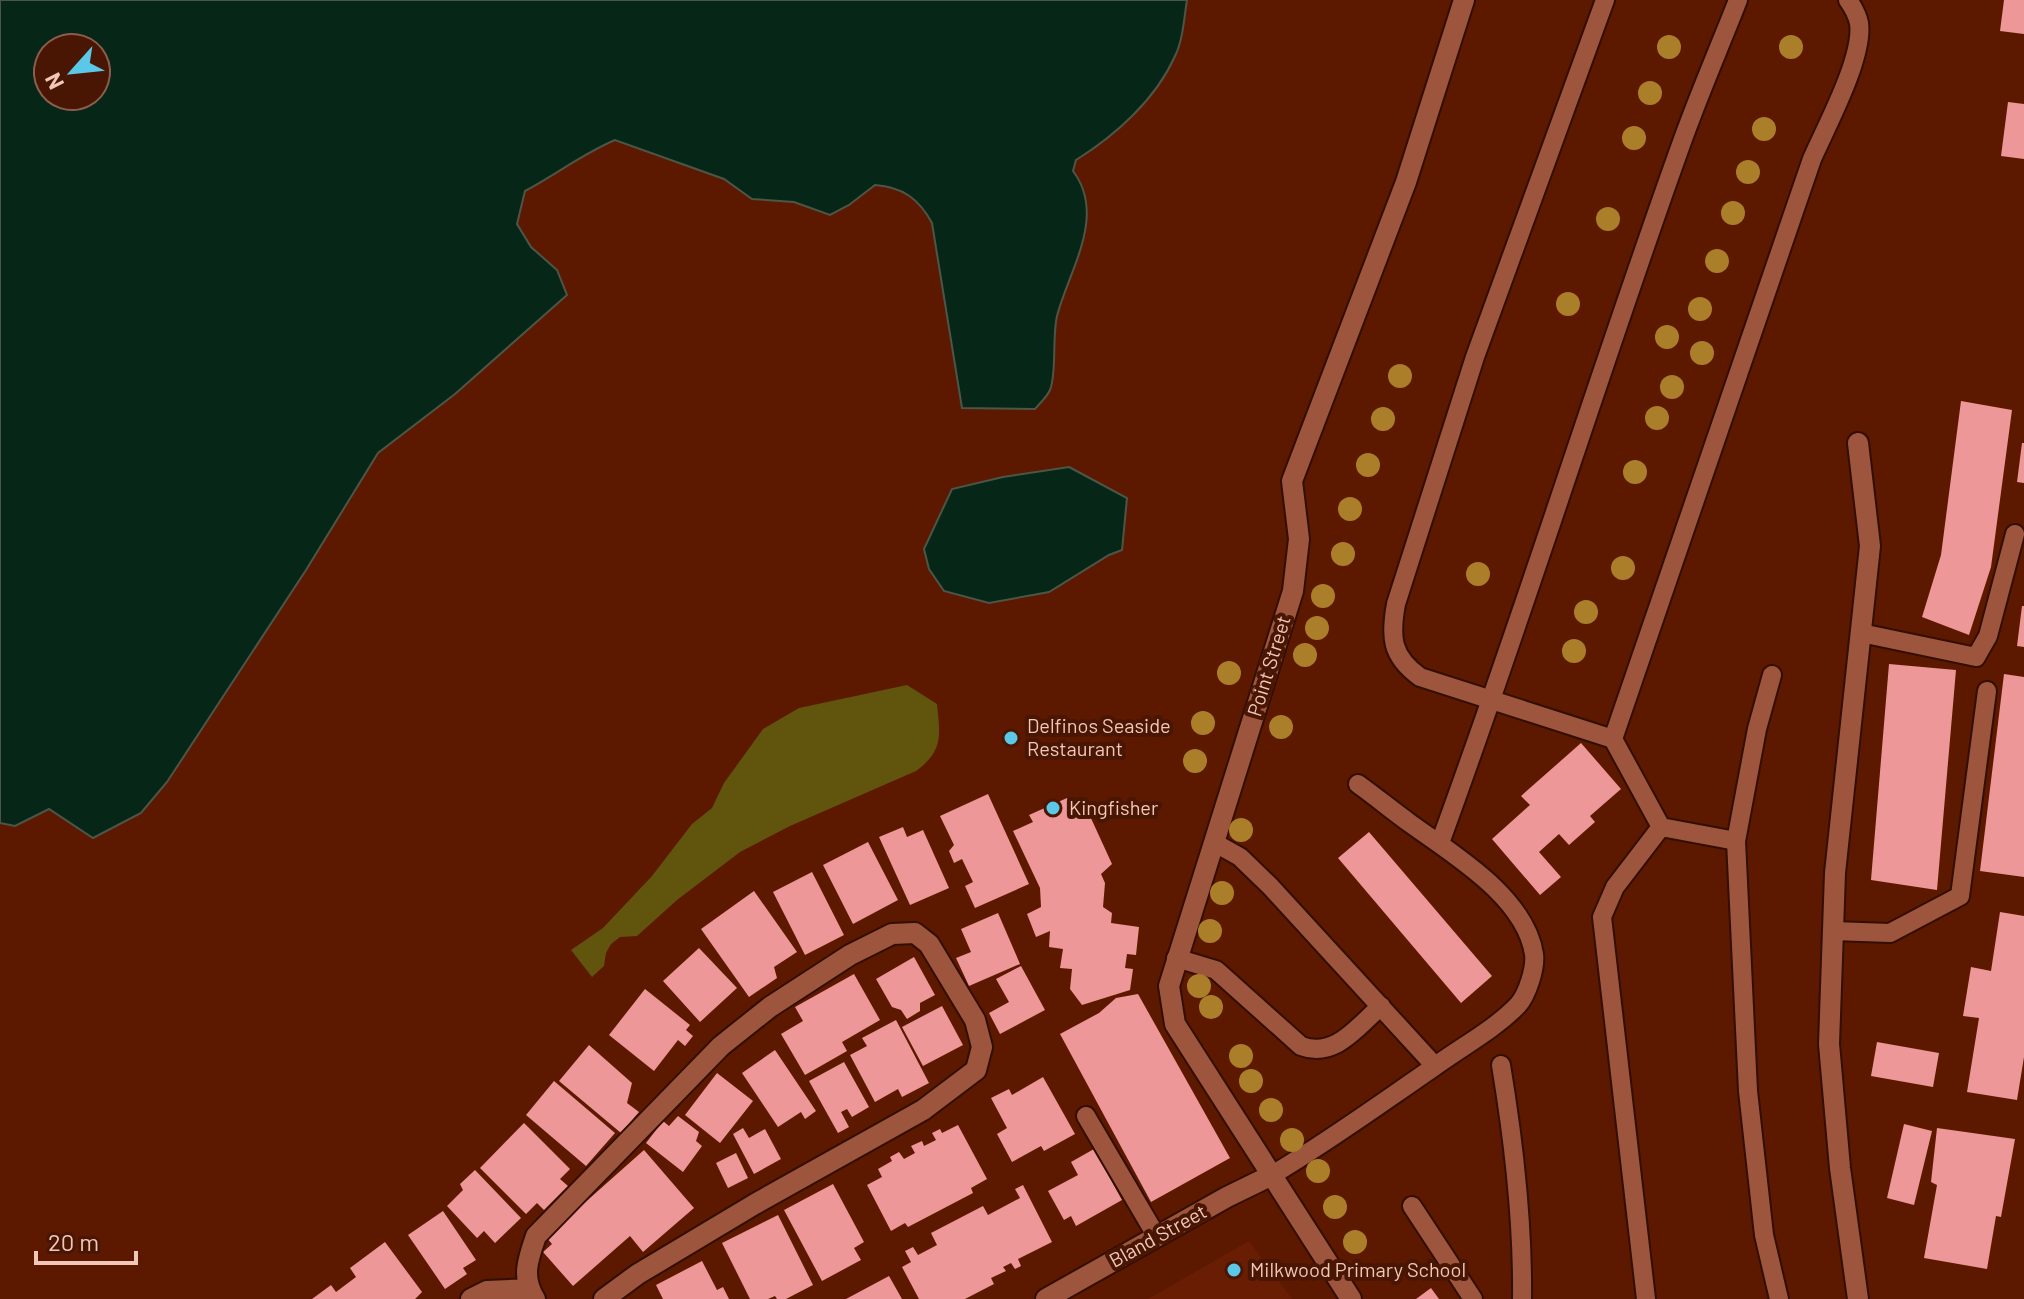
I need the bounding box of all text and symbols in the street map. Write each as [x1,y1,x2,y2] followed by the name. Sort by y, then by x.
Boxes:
[32,32,112,112] north arrow
[38,69,68,94] text: N
[1241,612,1295,719] street label: Point Street
[1027,713,1171,760] place label: Delfinos Seaside Restaurant
[1002,729,1020,747] marker: Delfinos Seaside Restaurant
[1069,795,1158,819] place label: Kingfisher
[1044,799,1062,817] marker: Kingfisher
[1105,1199,1210,1272] street label: Bland Street
[36,1215,136,1265] scale bar
[48,1227,99,1256] text: 20 m
[1250,1257,1466,1281] place label: Milkwood Primary School
[1225,1261,1243,1279] marker: Milkwood Primary School

